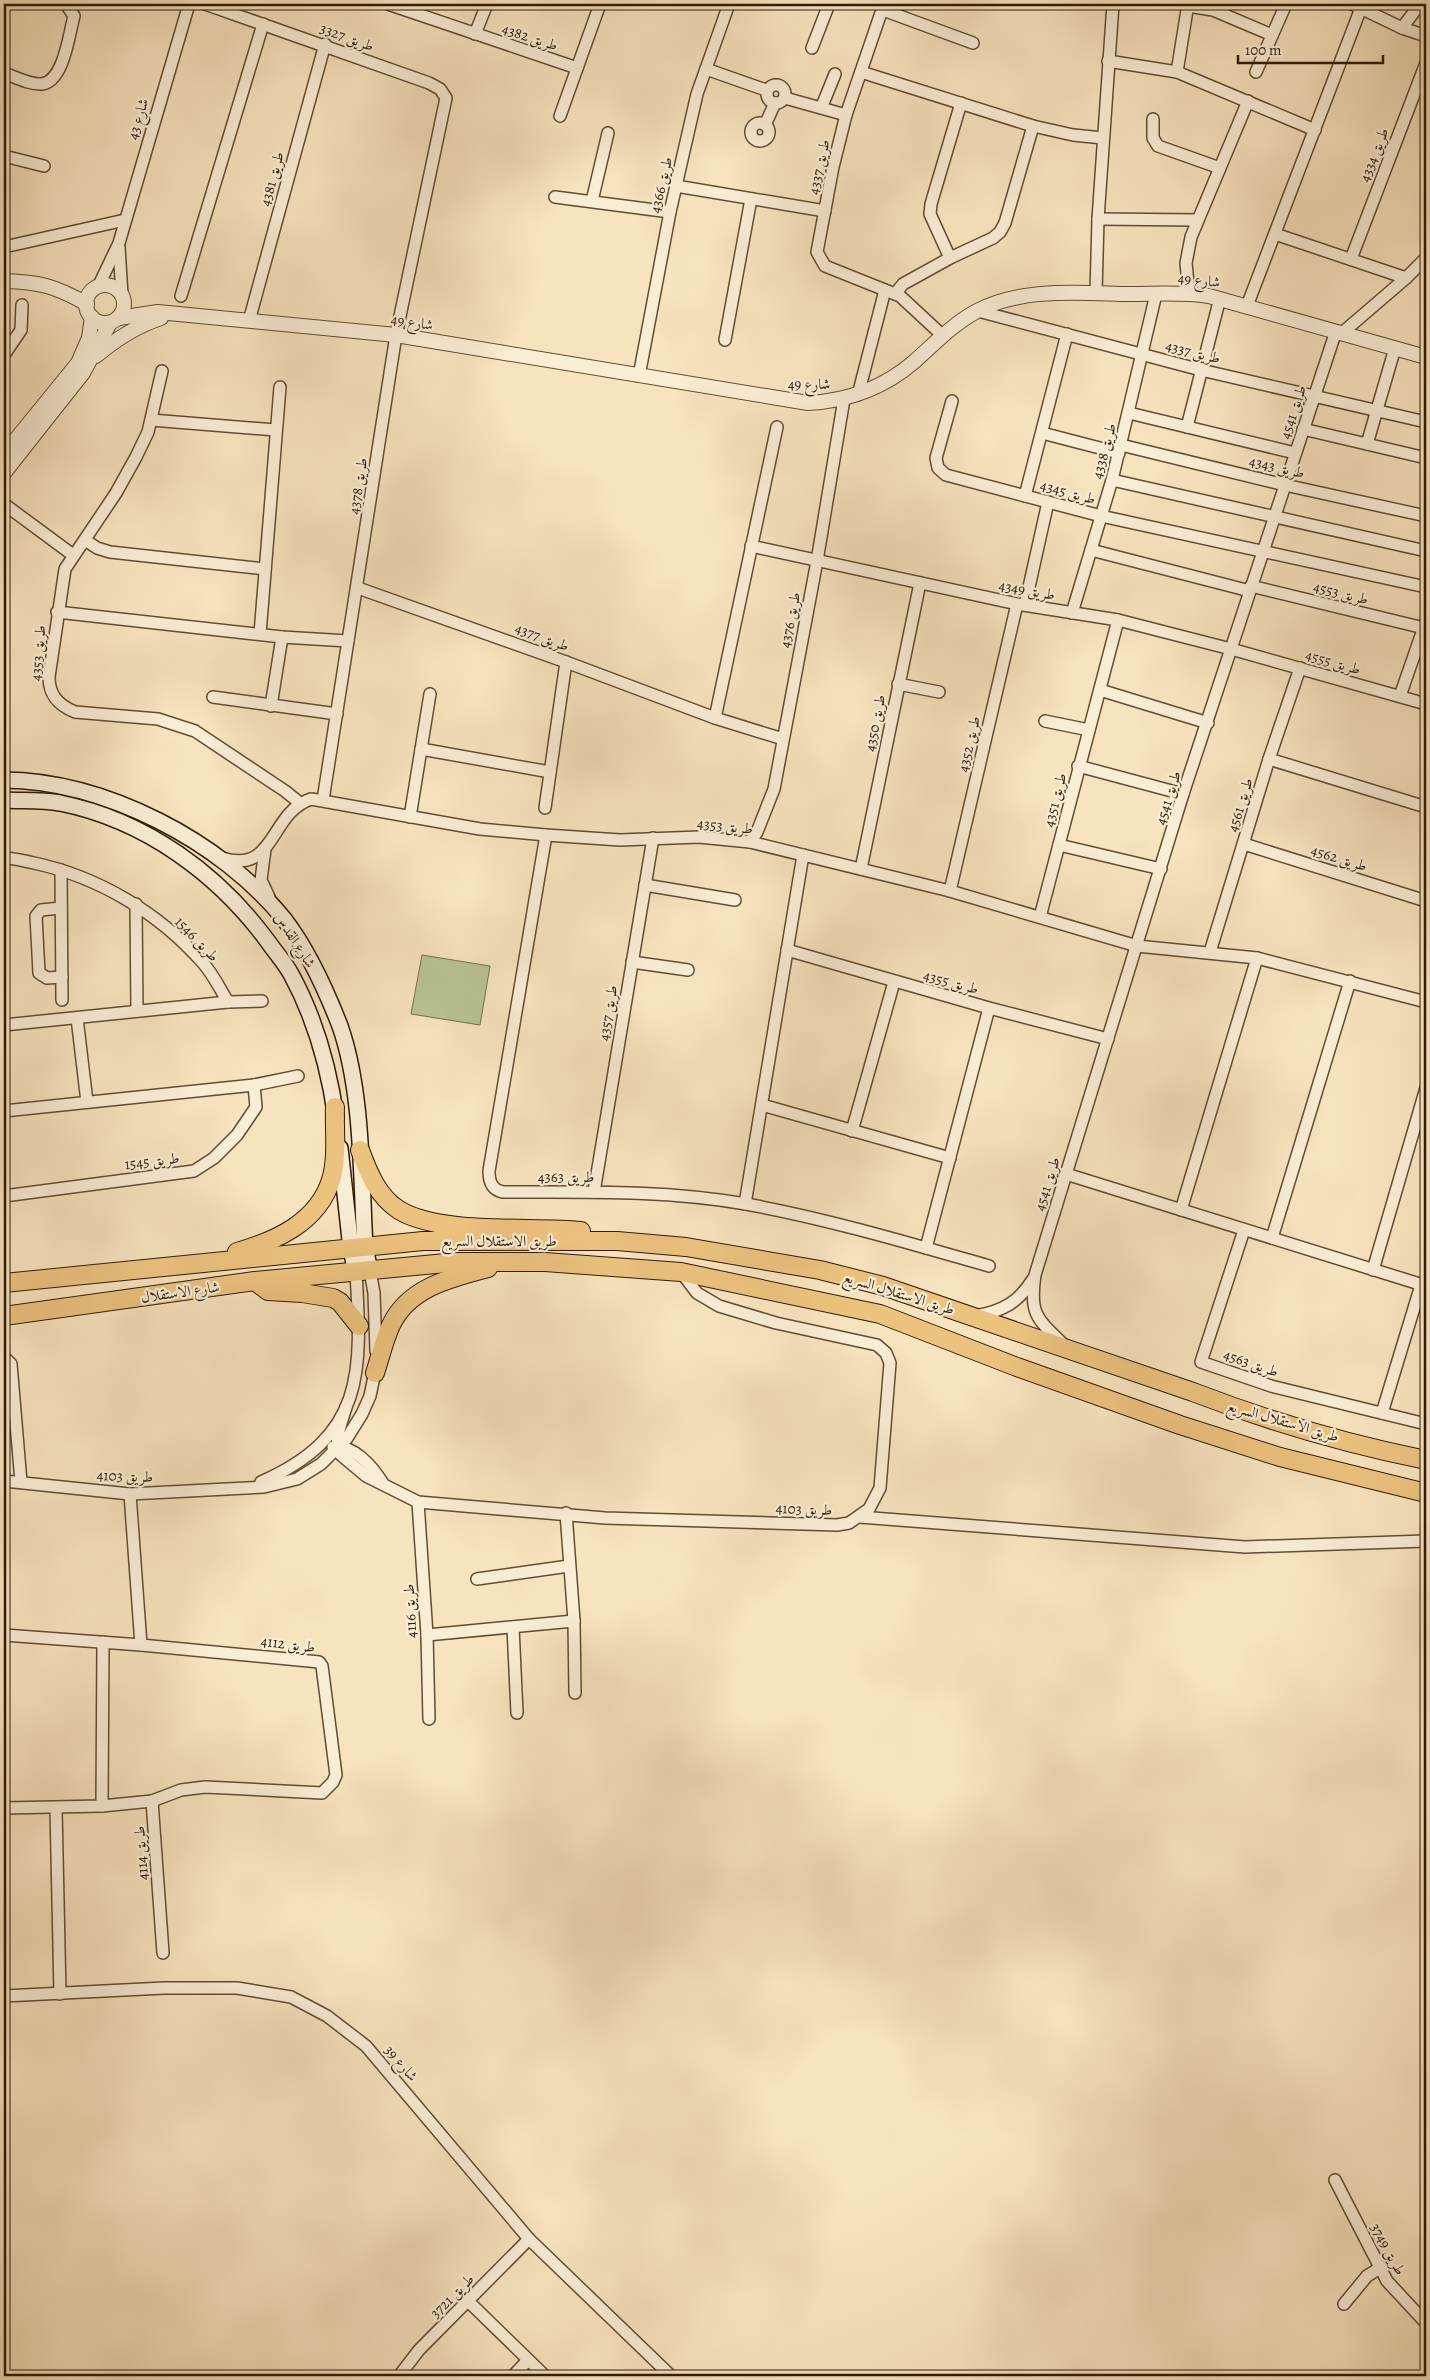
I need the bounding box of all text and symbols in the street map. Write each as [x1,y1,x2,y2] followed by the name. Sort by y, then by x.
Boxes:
[317,18,377,56] street label: طريق 3327
[499,19,561,55] street label: طريق 4382
[1238,32,1382,64] scale bar
[1245,40,1282,60] text: 100 m
[123,96,156,143] street label: شارع 43
[1355,125,1393,185] street label: طريق 4334
[803,138,835,196] street label: طريق 4337
[255,149,289,209] street label: طريق 4381
[645,155,677,215] street label: طريق 4366
[1176,268,1221,295] street label: شارع 49
[389,309,435,338] street label: شارع 49
[1163,336,1223,368] street label: طريق 4337
[788,374,830,397] street label: شارع 49
[1275,382,1311,442] street label: طريق 4541
[1087,421,1121,481] street label: طريق 4338
[1247,451,1307,483] street label: طريق 4343
[344,456,372,516] street label: طريق 4378
[1038,475,1098,509] street label: طريق 4345
[997,575,1057,605] street label: طريق 4349
[1311,576,1371,610] street label: طريق 4553
[775,590,805,650] street label: طريق 4376
[512,618,572,656] street label: طريق 4377
[26,624,50,682] street label: طريق 4353
[1303,645,1363,679] street label: طريق 4555
[860,693,890,753] street label: طريق 4350
[953,714,985,774] street label: طريق 4352
[1150,769,1186,827] street label: طريق 4541
[1039,771,1071,829] street label: طريق 4351
[1222,775,1258,835] street label: طريق 4561
[696,813,754,839] street label: طريق 4353
[1308,840,1370,876] street label: طريق 4562
[267,908,320,973] street label: شارع القدس
[170,912,224,966] street label: طريق 1546
[921,965,981,999] street label: طريق 4355
[594,984,622,1042] street label: طريق 4357
[123,1148,181,1174] street label: طريق 1545
[1029,1155,1065,1213] street label: طريق 4541
[538,1167,594,1187] street label: طريق 4363
[441,1231,557,1255] street label: طريق الاستقلال السريع
[840,1267,957,1323] street label: طريق الاستقلال السريع
[139,1277,221,1310] street label: شارع الاستقلال
[1221,1344,1281,1382] street label: طريق 4563
[1224,1395,1341,1450] street label: طريق الاستقلال السريع
[96,1465,154,1487] street label: طريق 4103
[775,1498,833,1520] street label: طريق 4103
[399,1583,421,1639] street label: طريق 4116
[260,1631,316,1657] street label: طريق 4112
[129,1825,153,1881] street label: طريق 4114
[377,2041,422,2087] street label: شارع 39
[1366,2219,1410,2279] street label: طريق 3749
[425,2269,479,2323] street label: طريق 3721

